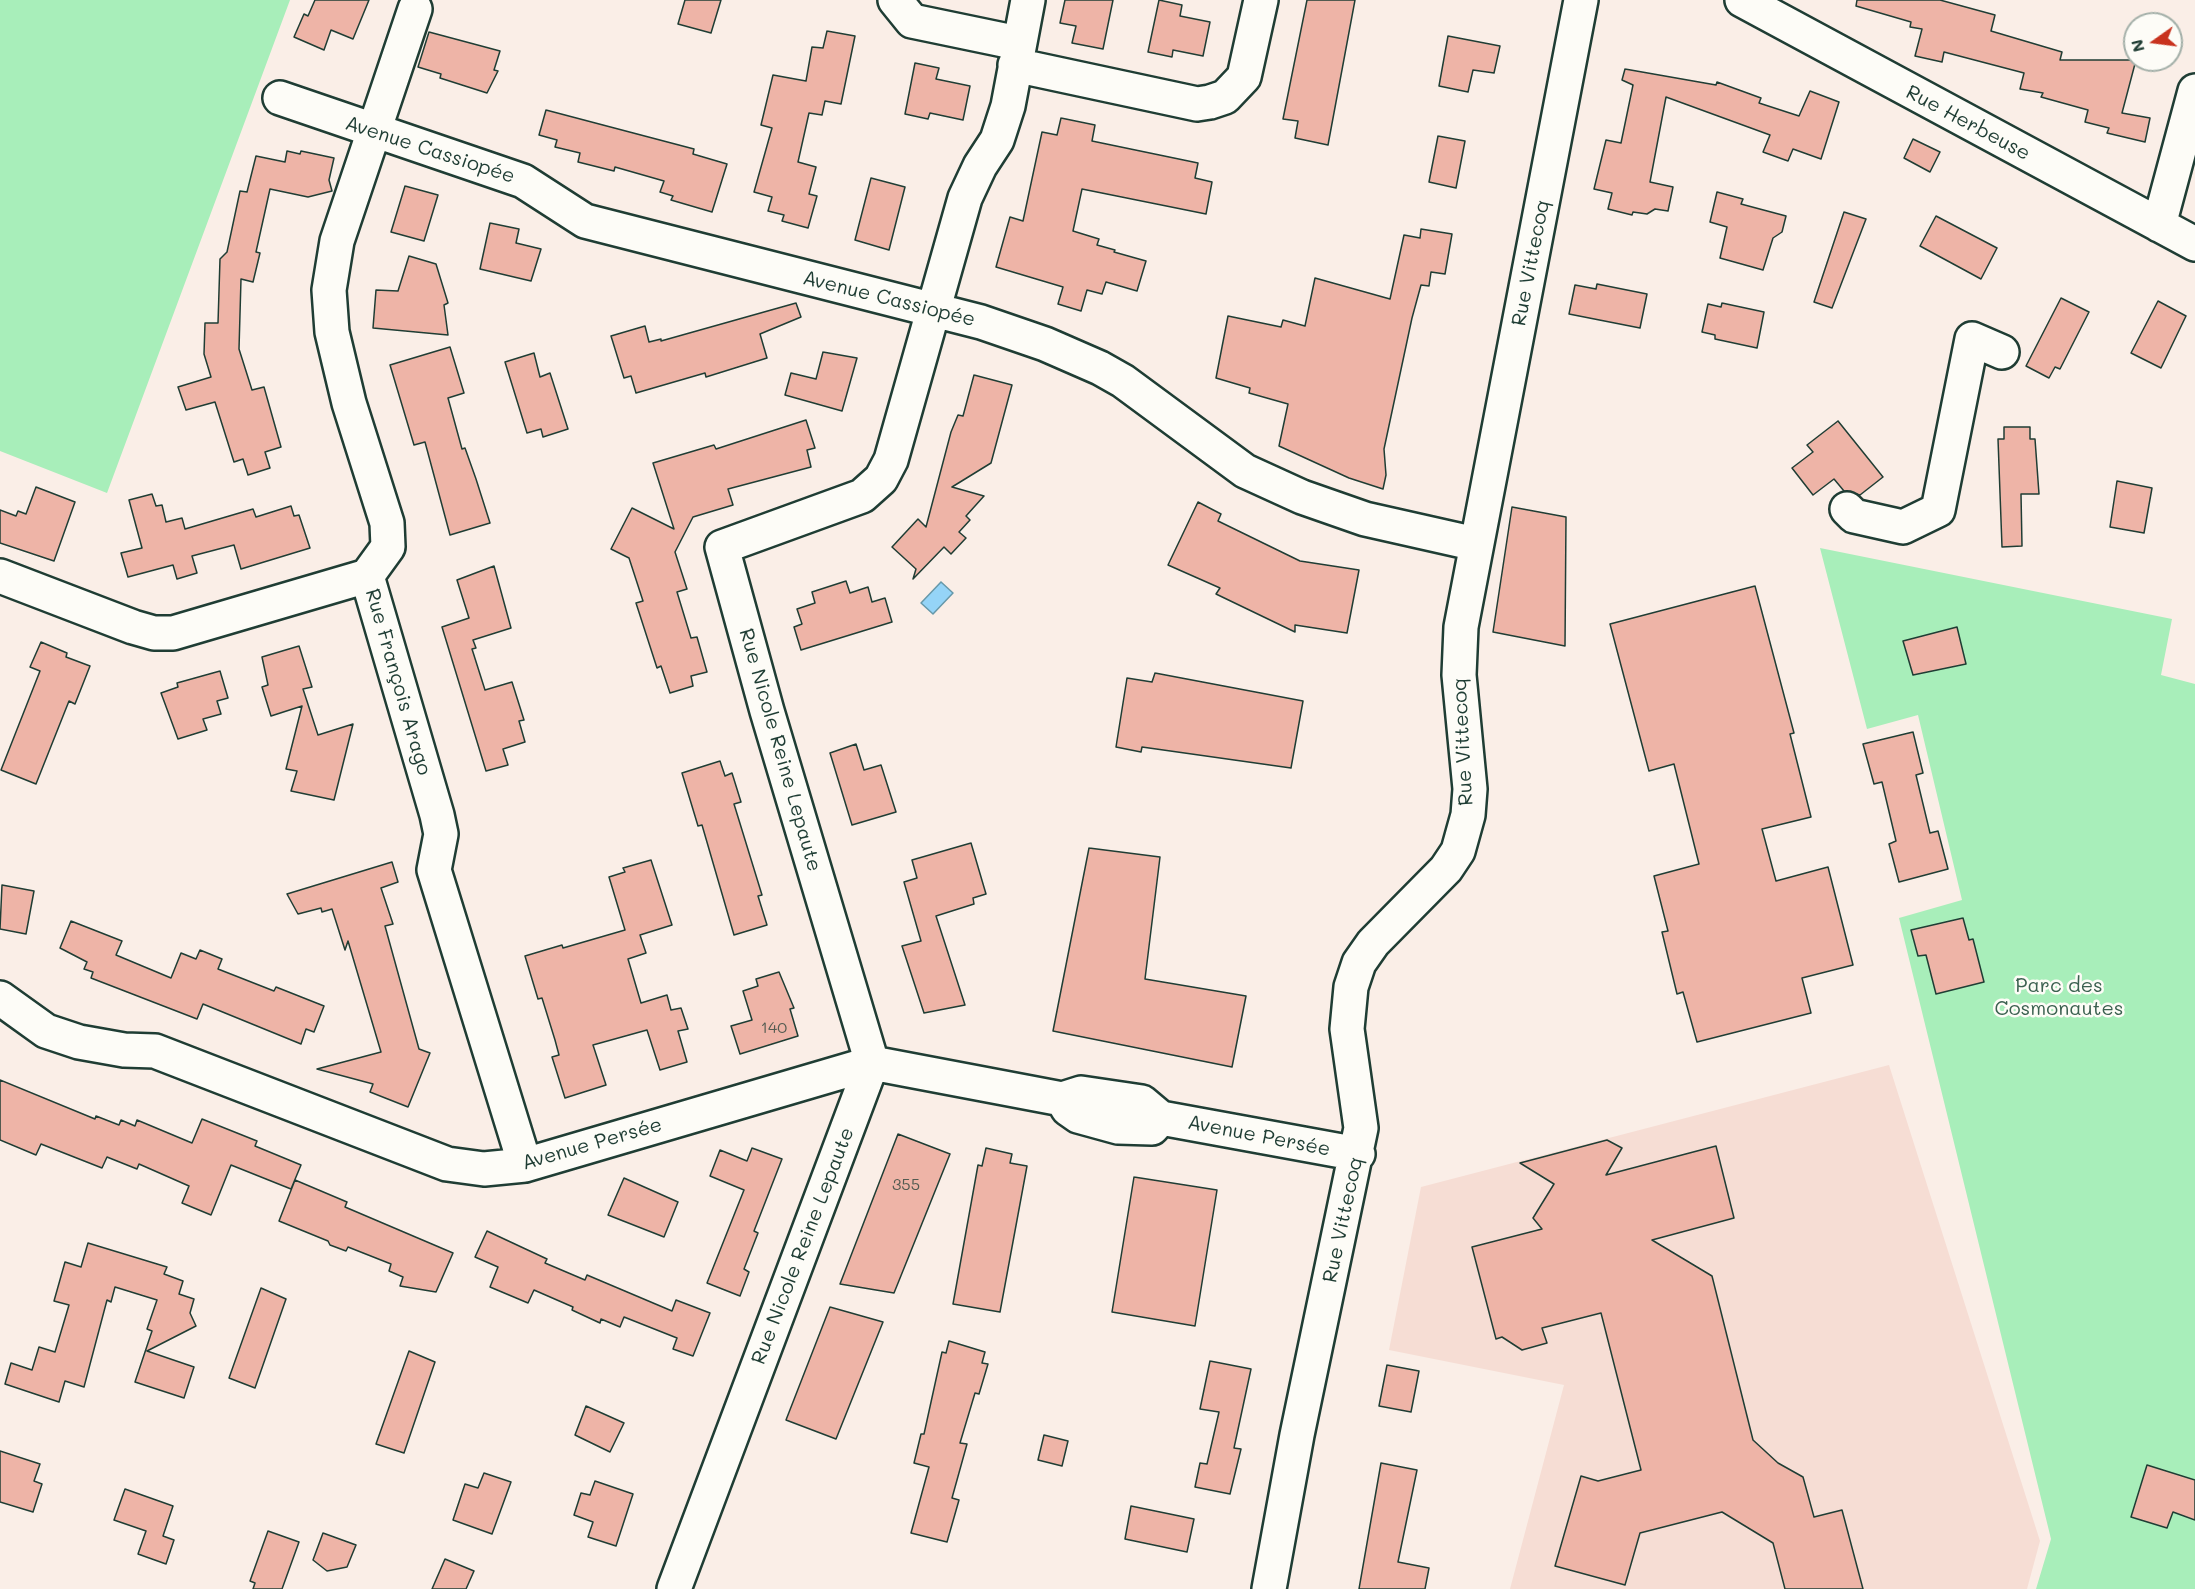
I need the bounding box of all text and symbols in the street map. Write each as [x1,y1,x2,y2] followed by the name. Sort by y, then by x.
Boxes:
[2123,12,2183,72] north arrow
[2125,38,2149,54] text: N
[1902,80,2034,166] street label: Rue Herbeuse
[342,111,518,189] street label: Avenue Cassiopée
[1507,198,1555,328] street label: Rue Vittecoq
[800,266,978,332] street label: Avenue Cassiopée
[360,586,436,778] street label: Rue François Arago
[734,626,826,874] street label: Rue Nicole Reine Lepaute
[1448,677,1478,807] street label: Rue Vittecoq
[1994,974,2124,1021] park label: Parc des Cosmonautes
[761,1018,787,1038] house number: 140
[1186,1110,1332,1162] street label: Avenue Persée
[519,1113,665,1175] street label: Avenue Persée
[747,1124,859,1368] street label: Rue Nicole Reine Lepaute
[1318,1155,1368,1285] street label: Rue Vittecoq
[892,1175,920,1195] house number: 355

